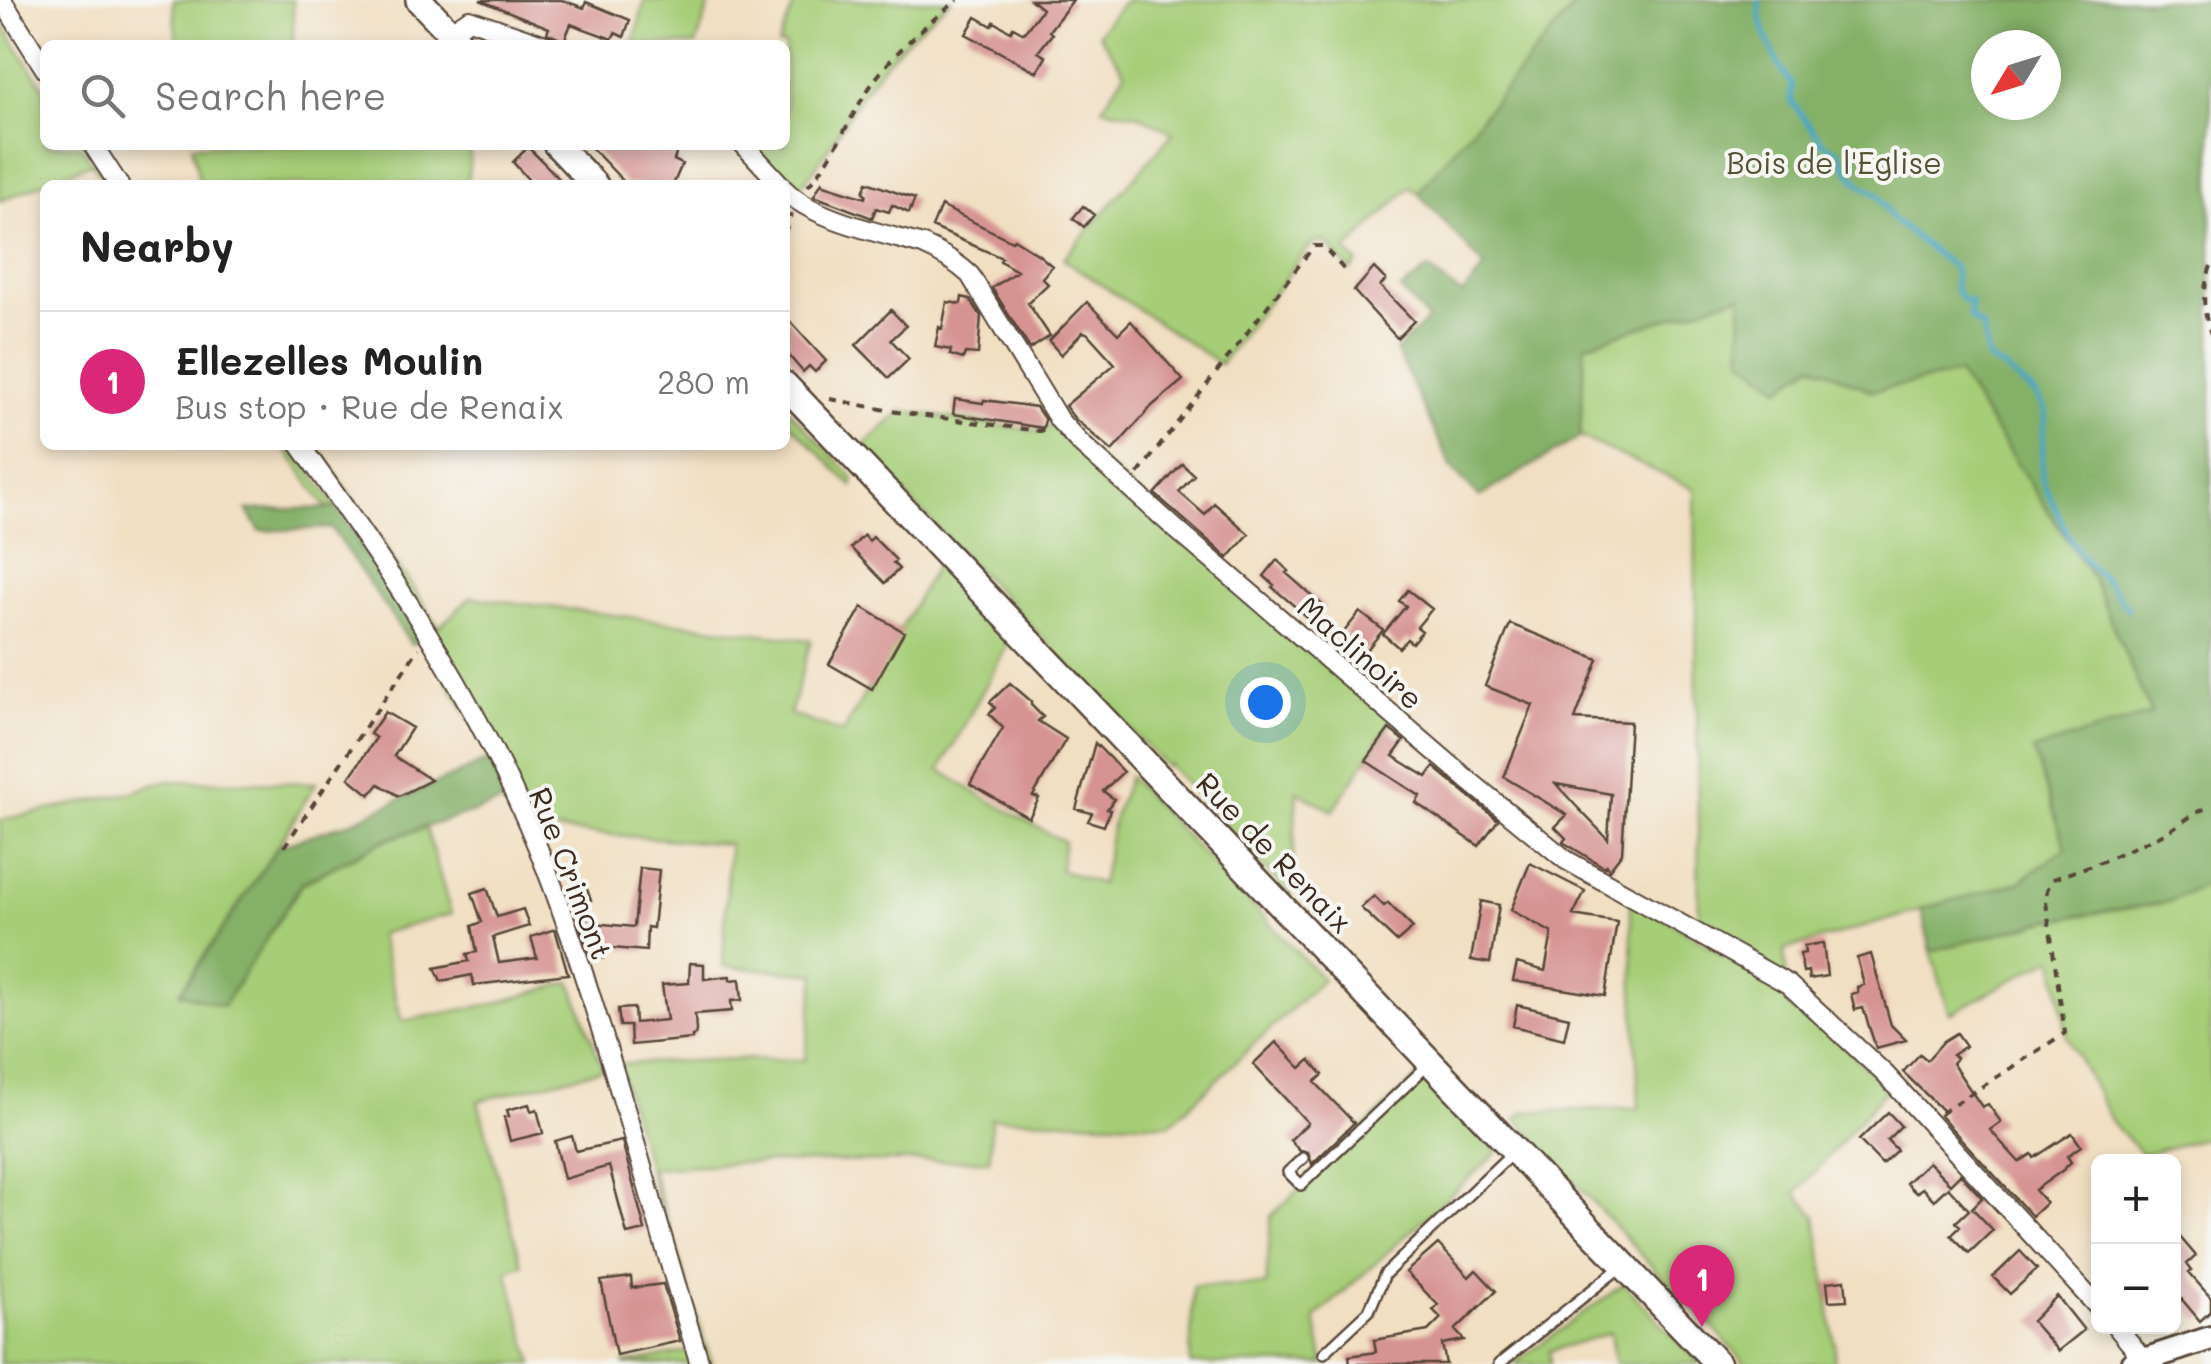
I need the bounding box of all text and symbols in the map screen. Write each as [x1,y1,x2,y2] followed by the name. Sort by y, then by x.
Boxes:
[1971,30,2061,120] north arrow
[40,40,790,150] search box
[75,68,130,123] icon: search
[155,70,386,120] text: Search here
[1726,142,1942,182] park label: Bois de l'Eglise
[80,218,234,273] text: Nearby
[175,335,483,385] text: Ellezelles Moulin
[105,360,120,402] text: 1
[657,360,750,402] text: 280 m
[175,385,563,427] text: Bus stop · Rue de Renaix
[1290,586,1432,718] street label: Maclinoire
[1240,677,1291,728] your location
[1188,763,1362,941] street label: Rue de Renaix
[521,781,623,965] street label: Rue Crimont
[2091,1154,2181,1334] map controls
[2091,1154,2181,1244] button: +
[1670,1244,1734,1327] pin: 1
[2091,1244,2181,1334] button: −

